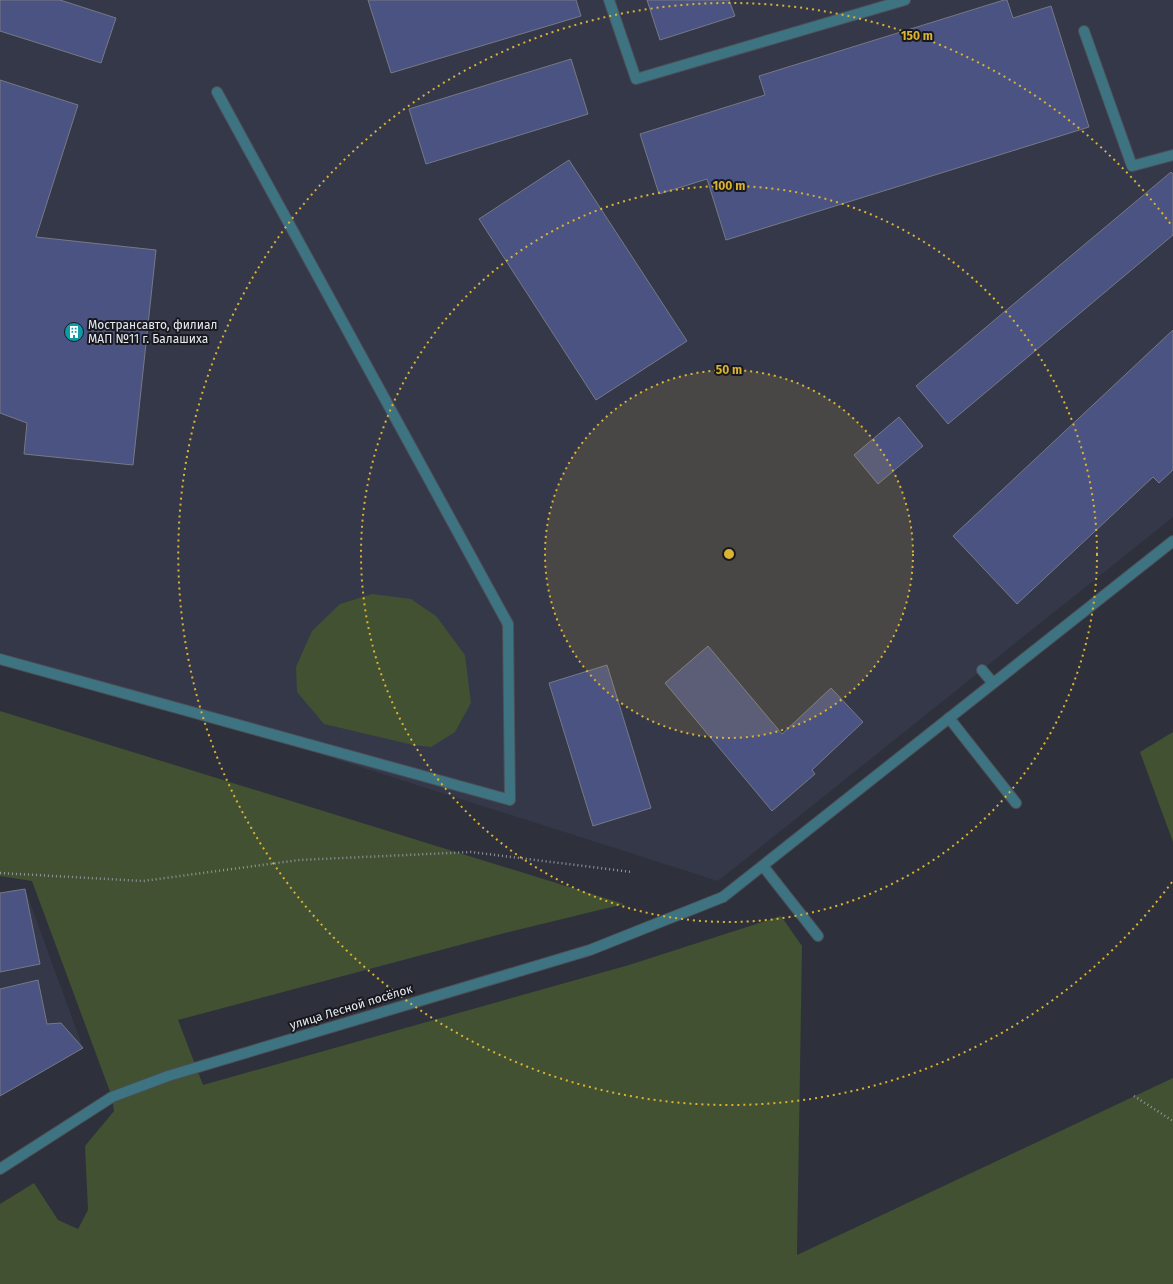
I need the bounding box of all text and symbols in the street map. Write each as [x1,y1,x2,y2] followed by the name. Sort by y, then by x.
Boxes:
[901,29,933,43] text: 150 m
[713,179,745,193] text: 100 m
[88,318,217,346] place label: Мострансавто, филиал МАП №11 г. Балашиха
[63,321,85,343] building icon: Мострансавто, филиал МАП №11 г. Балашиха
[716,363,742,377] text: 50 m
[722,547,736,561] centre of rings
[288,981,415,1032] street label: улица Лесной посёлок

